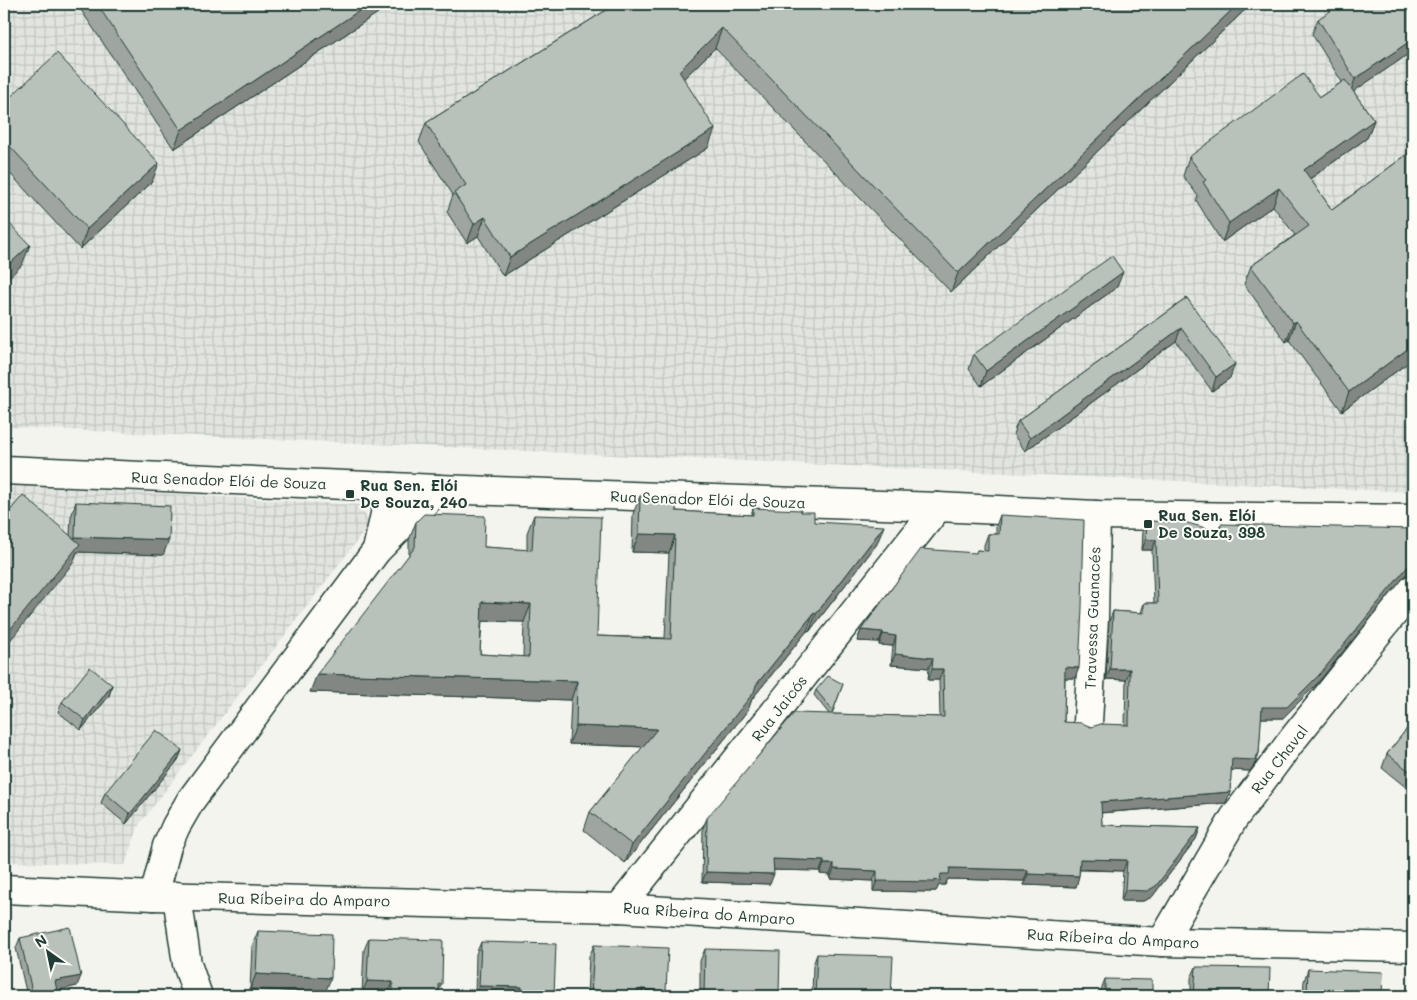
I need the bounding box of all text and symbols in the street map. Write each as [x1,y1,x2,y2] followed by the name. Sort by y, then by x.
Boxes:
[131,467,327,493] street label: Rua Senador Elói de Souza
[360,475,468,512] place label: Rua Sen. Elói De Souza, 240
[610,486,806,512] street label: Rua Senador Elói de Souza
[344,488,356,500] marker: Rua Sen. Elói De Souza, 240
[1158,505,1265,542] place label: Rua Sen. Elói De Souza, 398
[1142,518,1154,530] marker: Rua Sen. Elói De Souza, 398
[1080,546,1104,690] street label: Travessa Guanacés
[747,671,811,745] street label: Rua Jaicós
[1246,721,1312,797] street label: Rua Chaval
[218,888,390,911] street label: Rua Ríbeira do Amparo
[623,897,796,929] street label: Rua Ríbeira do Amparo
[1027,924,1199,952] street label: Rua Ríbeira do Amparo
[22,928,72,978] north arrow
[31,930,50,952] text: N

